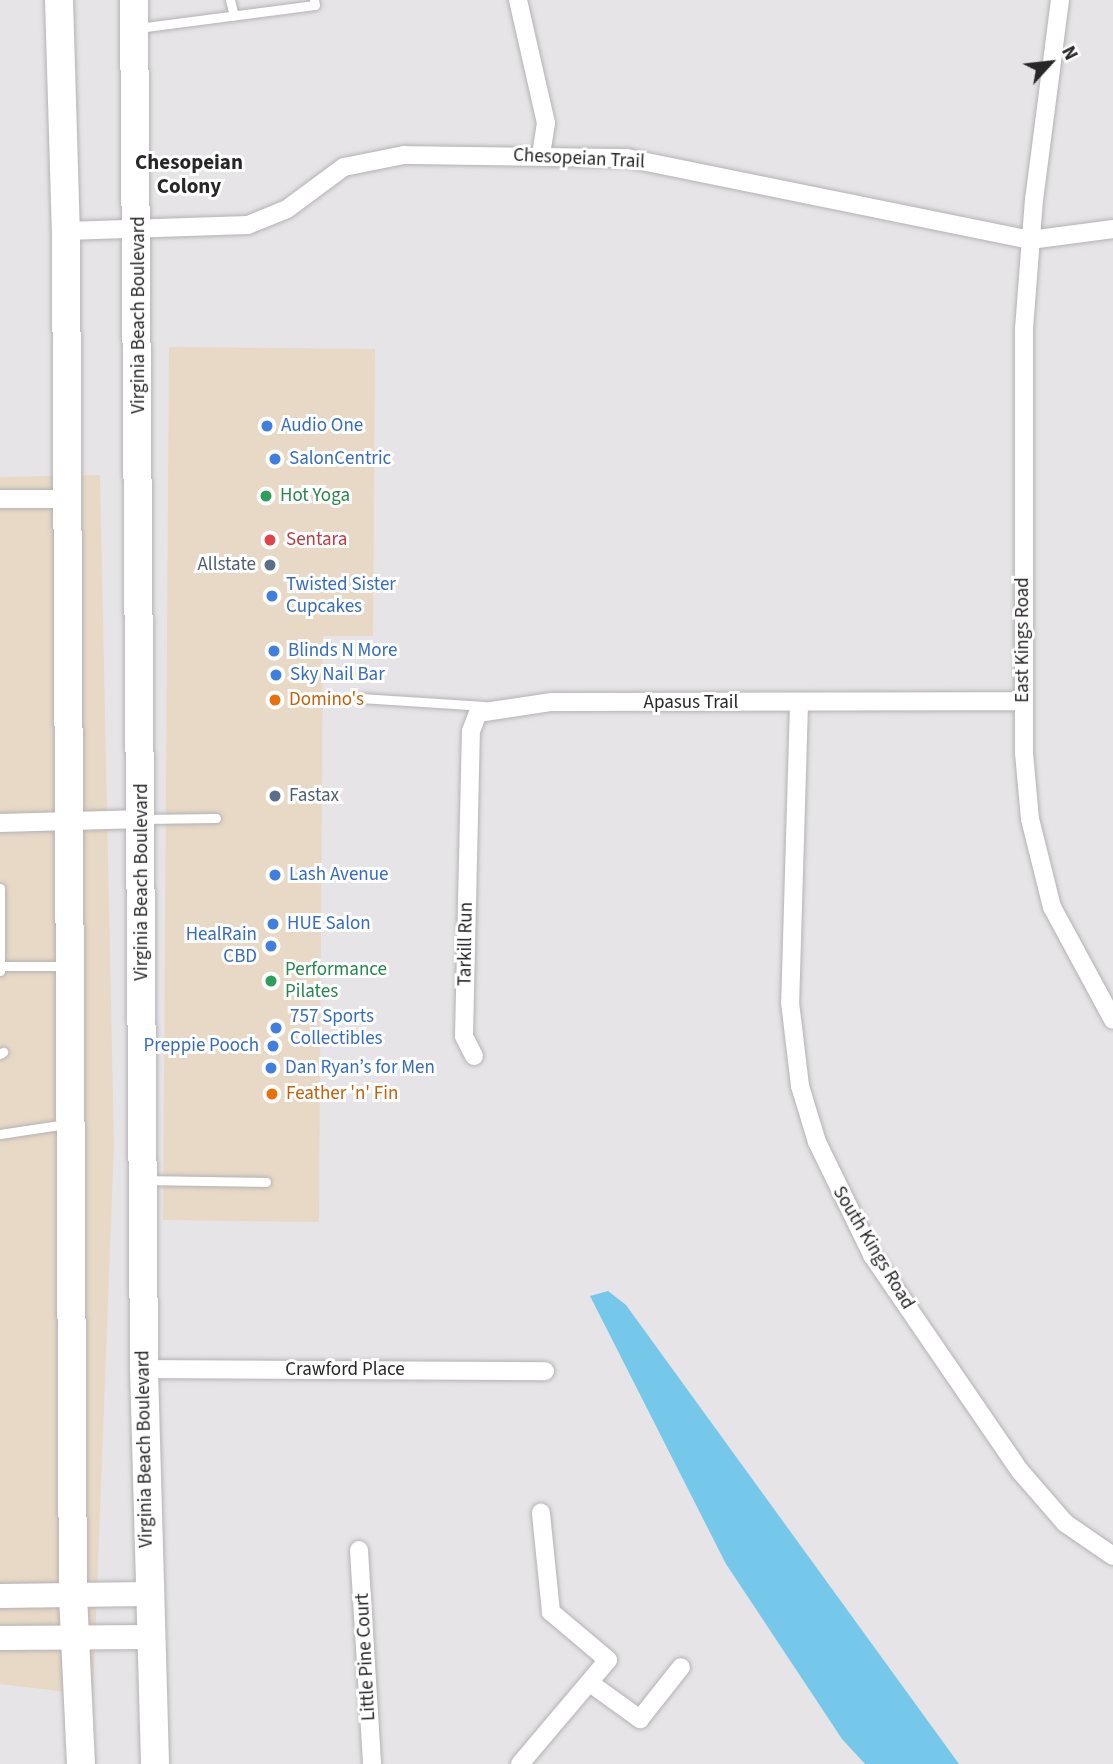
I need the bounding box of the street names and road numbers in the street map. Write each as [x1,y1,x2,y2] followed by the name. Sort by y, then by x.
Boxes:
[513,144,645,174] street label: Chesopeian Trail
[128,216,150,414] street label: Virginia Beach Boulevard
[1012,577,1034,703] street label: East Kings Road
[644,692,738,714] street label: Apasus Trail
[131,783,153,981] street label: Virginia Beach Boulevard
[454,902,478,986] street label: Tarkill Run
[827,1182,919,1314] street label: South Kings Road
[132,1350,158,1548] street label: Virginia Beach Boulevard
[285,1359,405,1381] street label: Crawford Place
[351,1592,381,1722] street label: Little Pine Court

